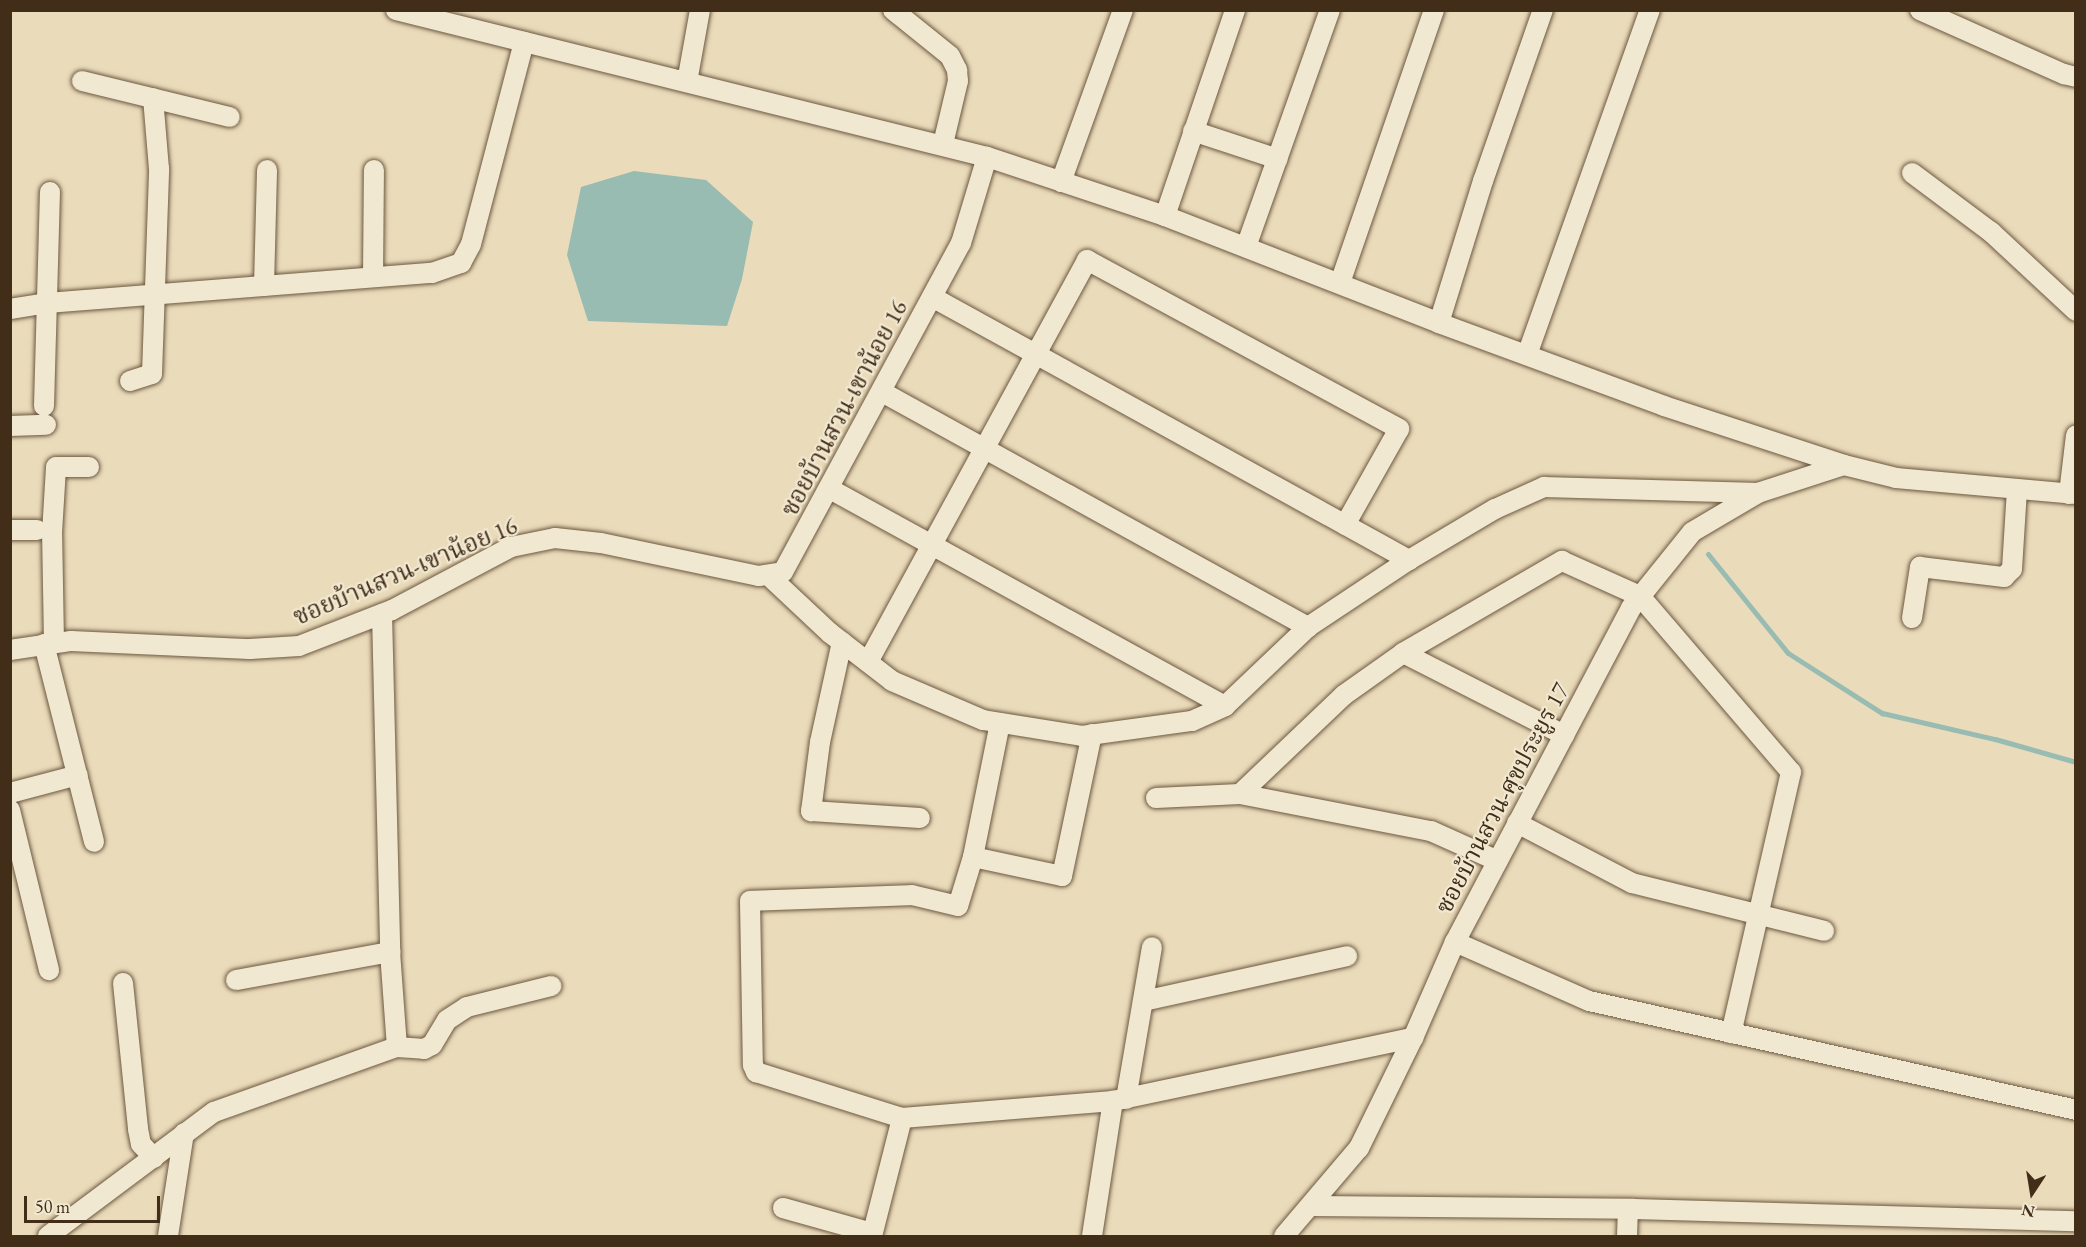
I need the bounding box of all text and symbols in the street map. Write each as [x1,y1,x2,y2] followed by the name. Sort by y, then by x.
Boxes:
[775,295,913,521] street label: ซอยบ้านสวน-เขาน้อย 16
[289,511,521,631] street label: ซอยบ้านสวน-เขาน้อย 16
[1429,678,1575,918] street label: ซอยบ้านสวน-ศุขประยูร 17
[2002,1163,2062,1223] north arrow
[27,1184,164,1222] scale bar
[35,1195,70,1218] text: 50 m
[2020,1199,2037,1223] text: N

